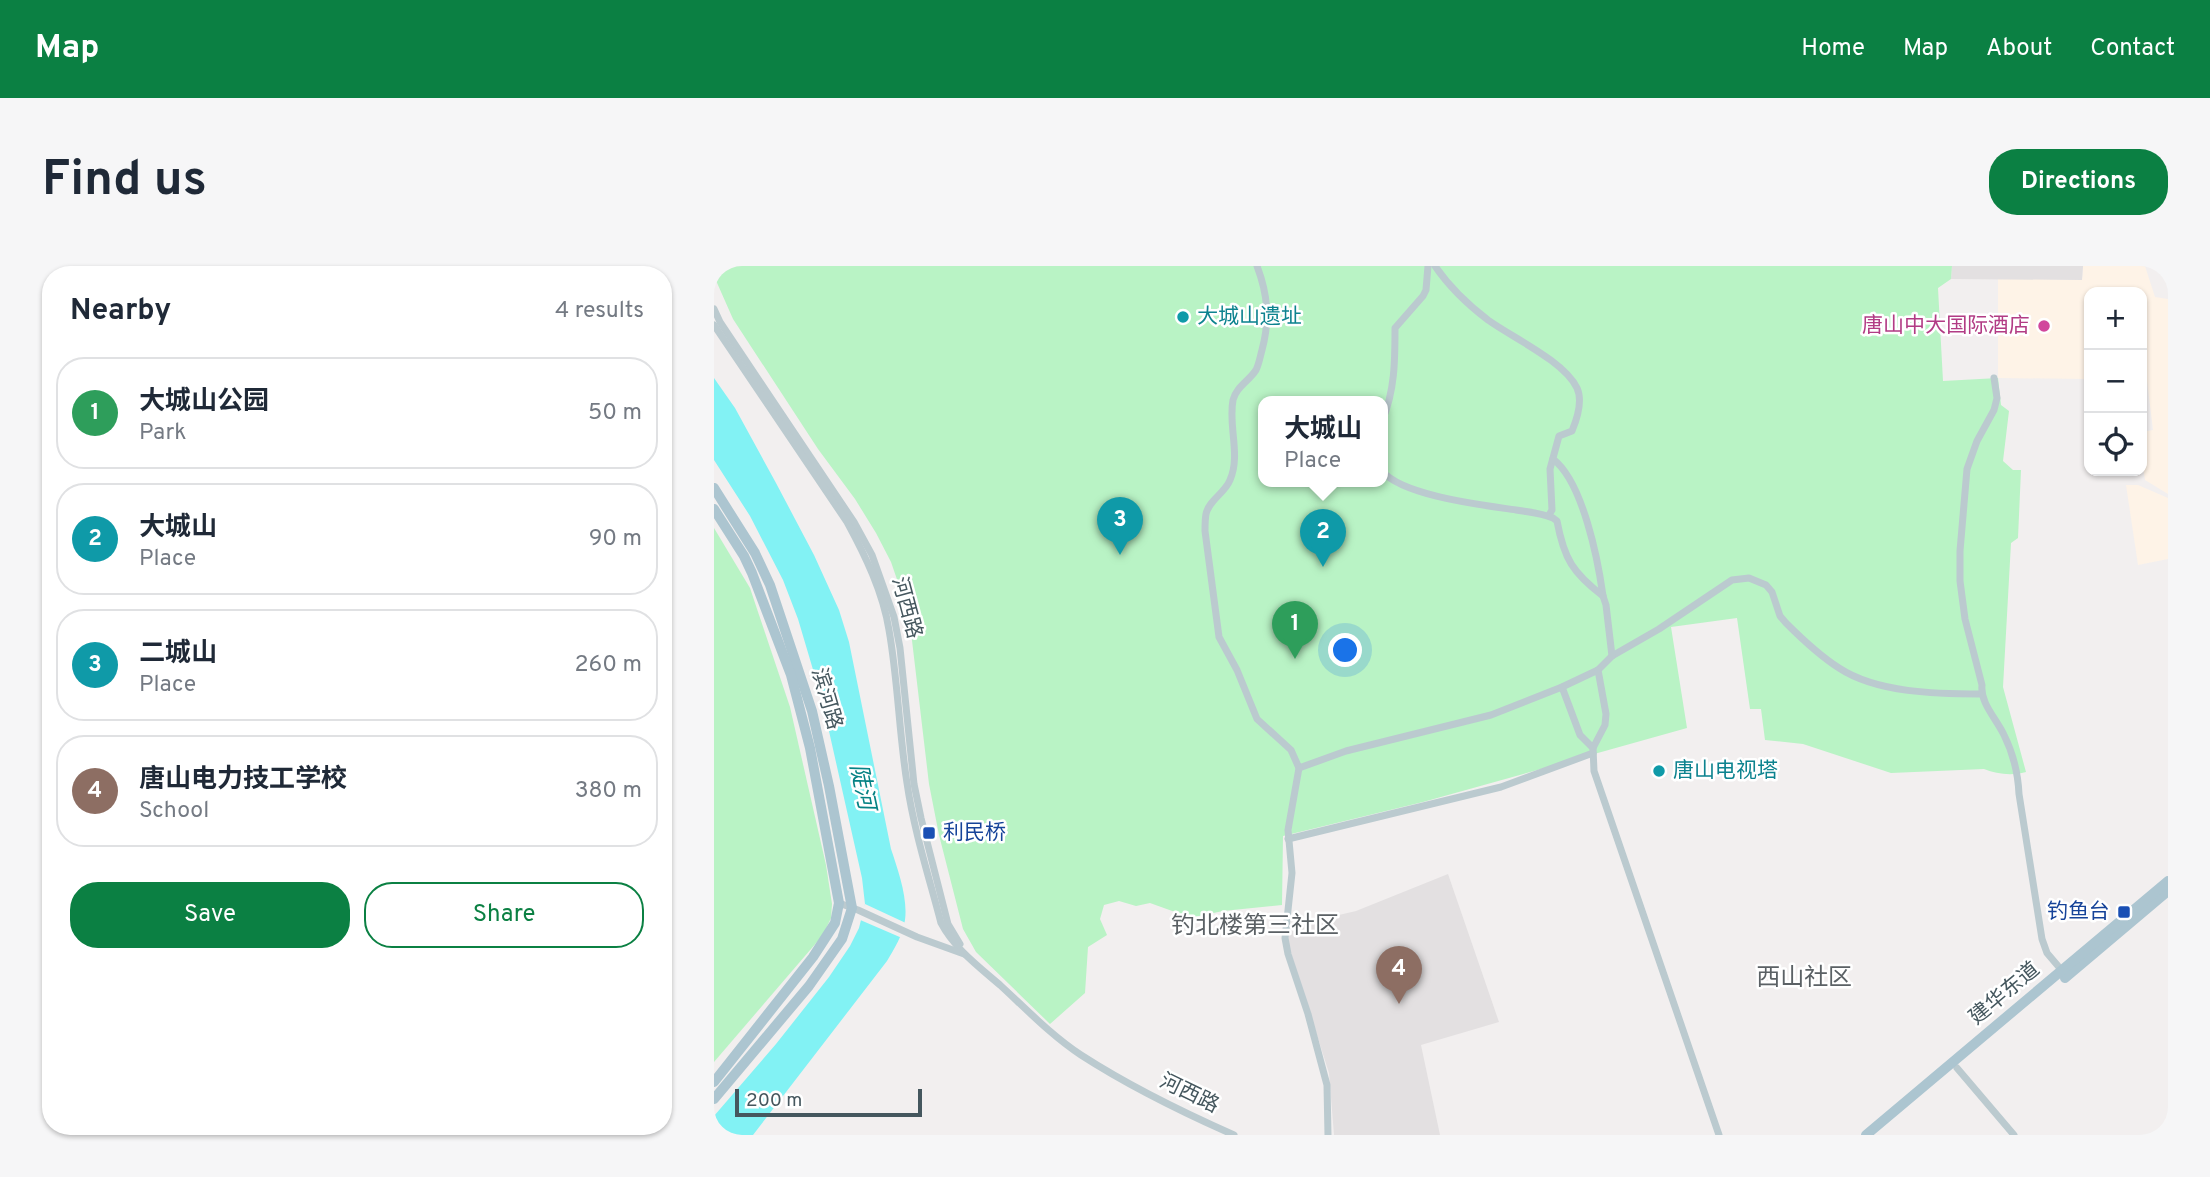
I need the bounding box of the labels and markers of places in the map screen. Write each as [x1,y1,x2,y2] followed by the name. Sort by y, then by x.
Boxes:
[1197,304,1302,331] place label: 大城山遗址
[1175,309,1191,325] marker: 大城山遗址
[1862,313,2030,340] place label: 唐山中大国际酒店
[2036,318,2052,334] marker: 唐山中大国际酒店
[1097,497,1143,555] pin: 3
[1300,509,1346,567] pin: 2
[1272,601,1318,659] pin: 1
[1673,758,1778,785] place label: 唐山电视塔
[1651,763,1667,779] marker: 唐山电视塔
[943,820,1006,847] place label: 利民桥
[921,825,937,841] marker: 利民桥
[2047,899,2110,926] place label: 钓鱼台
[2116,904,2132,920] marker: 钓鱼台
[1376,946,1422,1004] pin: 4

